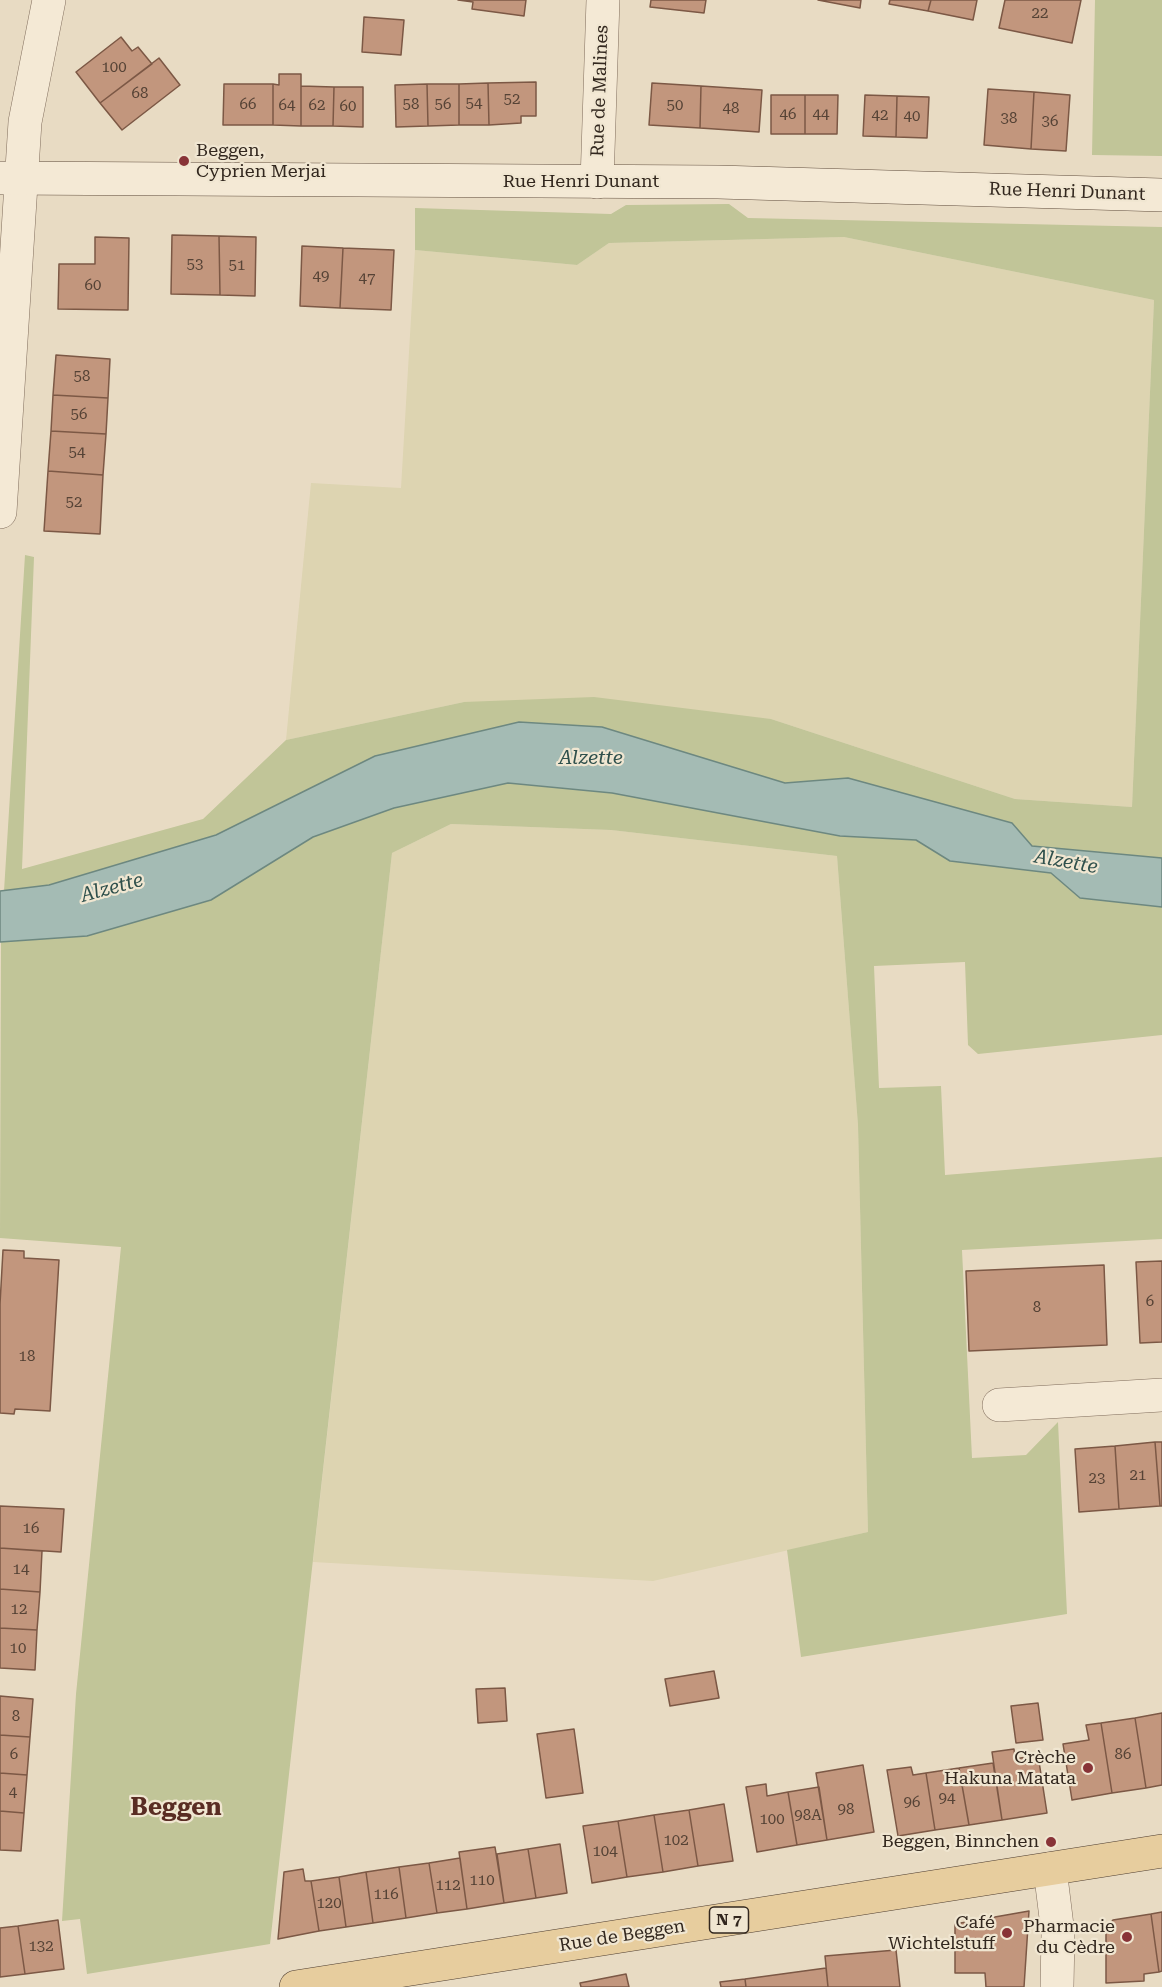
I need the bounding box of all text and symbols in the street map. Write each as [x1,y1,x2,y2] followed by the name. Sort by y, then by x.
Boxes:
[1032,5,1048,23] house number: 22
[587,25,613,157] street label: Rue de Malines
[101,59,127,77] house number: 100
[132,85,148,103] house number: 68
[504,91,520,109] house number: 52
[466,95,482,113] house number: 54
[240,96,256,114] house number: 66
[403,96,419,114] house number: 58
[435,96,451,114] house number: 56
[279,97,295,115] house number: 64
[309,97,325,115] house number: 62
[667,97,683,115] house number: 50
[340,98,356,116] house number: 60
[723,100,739,118] house number: 48
[780,106,796,124] house number: 46
[813,106,829,124] house number: 44
[872,107,888,125] house number: 42
[904,108,920,126] house number: 40
[1001,110,1017,128] house number: 38
[1042,113,1058,131] house number: 36
[196,140,326,182] place label: Beggen, Cyprien Merjai
[177,154,191,168] marker: Beggen, Cyprien Merjai
[503,171,659,193] street label: Rue Henri Dunant
[988,178,1146,206] street label: Rue Henri Dunant
[187,256,203,274] house number: 53
[229,257,245,275] house number: 51
[313,268,329,286] house number: 49
[359,270,375,288] house number: 47
[85,277,101,295] house number: 60
[74,368,90,386] house number: 58
[71,406,87,424] house number: 56
[69,444,85,462] house number: 54
[66,494,82,512] house number: 52
[559,746,623,770] water label: Alzette
[1032,845,1100,879] water label: Alzette
[78,868,146,908] water label: Alzette
[1146,1293,1154,1311] house number: 6
[1033,1299,1041,1317] house number: 8
[19,1348,35,1366] house number: 18
[1130,1467,1146,1485] house number: 21
[1089,1470,1105,1488] house number: 23
[23,1520,39,1538] house number: 16
[13,1561,29,1579] house number: 14
[11,1601,27,1619] house number: 12
[10,1640,26,1658] house number: 10
[12,1708,20,1726] house number: 8
[10,1746,18,1764] house number: 6
[1115,1746,1131,1764] house number: 86
[944,1747,1076,1790] place label: Crèche Hakuna Matata
[1081,1761,1095,1775] marker: Crèche Hakuna Matata
[9,1784,17,1802] house number: 4
[939,1790,955,1808] house number: 94
[130,1794,222,1822] district label: Beggen
[904,1794,920,1812] house number: 96
[838,1801,854,1819] house number: 98
[794,1807,822,1825] house number: 98A
[759,1811,785,1829] house number: 100
[882,1831,1039,1853] place label: Beggen, Binnchen
[663,1832,689,1850] house number: 102
[1044,1835,1058,1849] marker: Beggen, Binnchen
[592,1843,618,1861] house number: 104
[469,1872,495,1890] house number: 110
[435,1877,461,1895] house number: 112
[373,1886,399,1904] house number: 116
[316,1895,342,1913] house number: 120
[710,1907,748,1933] road number: N 7
[888,1912,995,1954] place label: Café Wichtelstuff
[557,1915,687,1957] street label: Rue de Beggen
[1023,1916,1115,1958] place label: Pharmacie du Cèdre
[1000,1926,1014,1940] marker: Café Wichtelstuff
[1120,1930,1134,1944] marker: Pharmacie du Cèdre
[28,1938,54,1956] house number: 132

